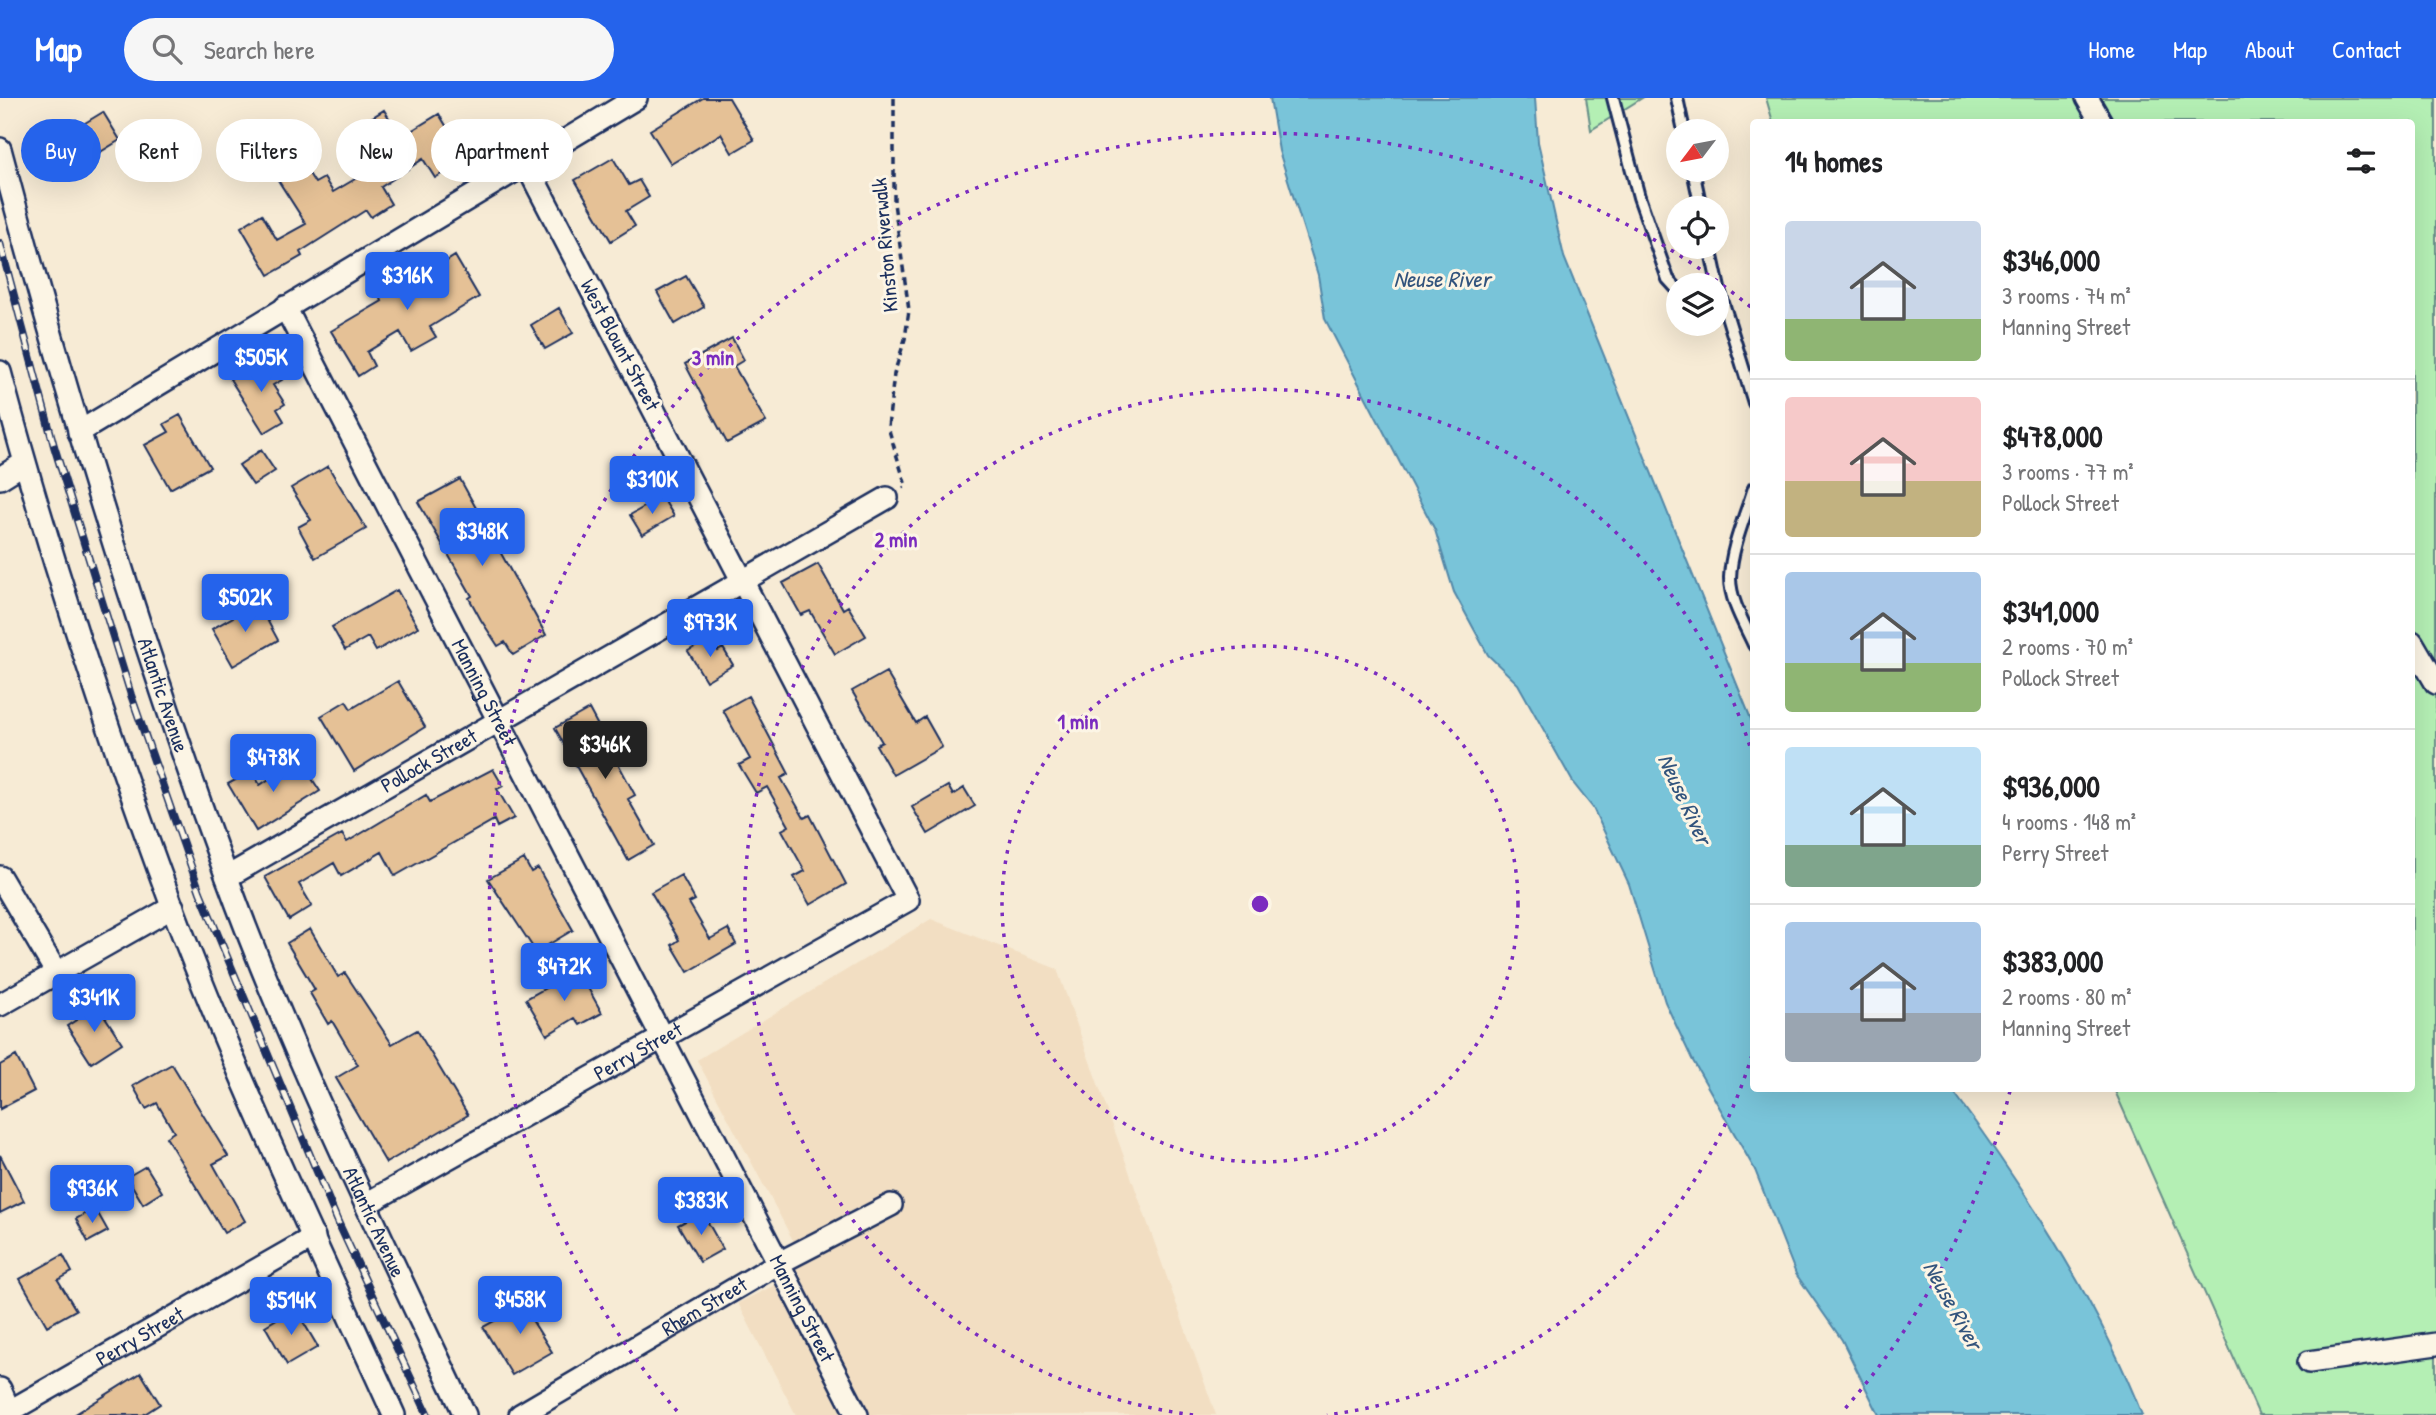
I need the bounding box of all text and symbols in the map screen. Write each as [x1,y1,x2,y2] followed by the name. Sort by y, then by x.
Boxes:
[124,18,614,81] search box
[35,27,82,71] text: Map
[148,30,186,68] icon: search
[204,32,315,67] text: Search here
[2088,33,2135,65] text: Home
[2173,33,2207,65] text: Map
[2245,33,2294,65] text: About
[2332,33,2401,65] text: Contact
[21,119,101,182] chip: Buy
[115,119,202,182] chip: Rent
[216,119,322,182] chip: Filters
[336,119,417,182] chip: New
[431,119,573,182] chip: Apartment
[1666,119,1729,182] north arrow
[1666,119,1729,336] map controls
[1785,141,1883,181] text: 14 homes
[2342,142,2380,180] icon: filters
[864,176,905,313] street label: Kinston Riverwalk
[1666,196,1729,259] button: locate
[2002,240,2100,280] text: $346,000
[1841,249,1925,333] icon: home
[358,252,456,312] pin: $316K
[381,259,433,290] text: $316K
[1394,263,1493,294] water label: Neuse River
[1666,273,1729,336] button: layers
[574,274,668,416] street label: West Blount Street
[2002,280,2131,311] text: 3 rooms · 74 m²
[2002,311,2130,342] text: Manning Street
[212,334,310,394] pin: $505K
[234,341,288,372] text: $505K
[692,343,734,372] text: 3 min
[2002,416,2103,456] text: $478,000
[1841,425,1925,509] icon: home
[603,456,701,516] pin: $310K
[2002,456,2134,487] text: 3 rooms · 77 m²
[626,463,678,494] text: $310K
[2002,487,2119,518] text: Pollock Street
[433,508,531,568] pin: $348K
[456,515,508,546] text: $348K
[874,525,918,554] text: 2 min
[196,574,294,634] pin: $502K
[218,581,272,612] text: $502K
[2002,591,2099,631] text: $341,000
[661,600,759,659] pin: $973K
[1841,600,1925,684] icon: home
[683,606,737,637] text: $973K
[2002,631,2133,662] text: 2 rooms · 70 m²
[131,634,196,756] street label: Atlantic Avenue
[445,634,525,752] street label: Manning Street
[2002,662,2119,693] text: Pollock Street
[1058,707,1098,736] text: 1 min
[375,721,483,800] street label: Pollock Street
[556,722,654,781] pin: $346K
[579,728,631,759] text: $346K
[224,734,322,794] pin: $478K
[246,741,300,772] text: $478K
[1651,748,1721,852] water label: Neuse River
[2002,766,2100,806] text: $936,000
[1841,775,1925,859] icon: home
[2002,806,2136,837] text: 4 rooms · 148 m²
[2002,837,2109,868] text: Perry Street
[1248,892,1272,916] centre of rings
[2002,941,2103,981] text: $383,000
[515,944,613,1003] pin: $472K
[537,950,591,981] text: $472K
[1841,950,1925,1034] icon: home
[45,974,143,1034] pin: $341K
[69,981,119,1012] text: $341K
[2002,981,2132,1012] text: 2 rooms · 80 m²
[2002,1012,2130,1043] text: Manning Street
[588,1014,688,1087] street label: Perry Street
[336,1162,413,1282] street label: Atlantic Avenue
[43,1166,141,1225] pin: $936K
[66,1172,118,1203] text: $936K
[652,1178,750,1237] pin: $383K
[674,1184,728,1215] text: $383K
[763,1250,843,1368] street label: Manning Street
[1916,1255,1992,1357] water label: Neuse River
[656,1269,753,1343] street label: Rhem Street
[471,1276,569,1336] pin: $458K
[242,1278,340,1337] pin: $514K
[494,1283,546,1314] text: $458K
[266,1284,316,1315] text: $514K
[90,1299,190,1373] street label: Perry Street

